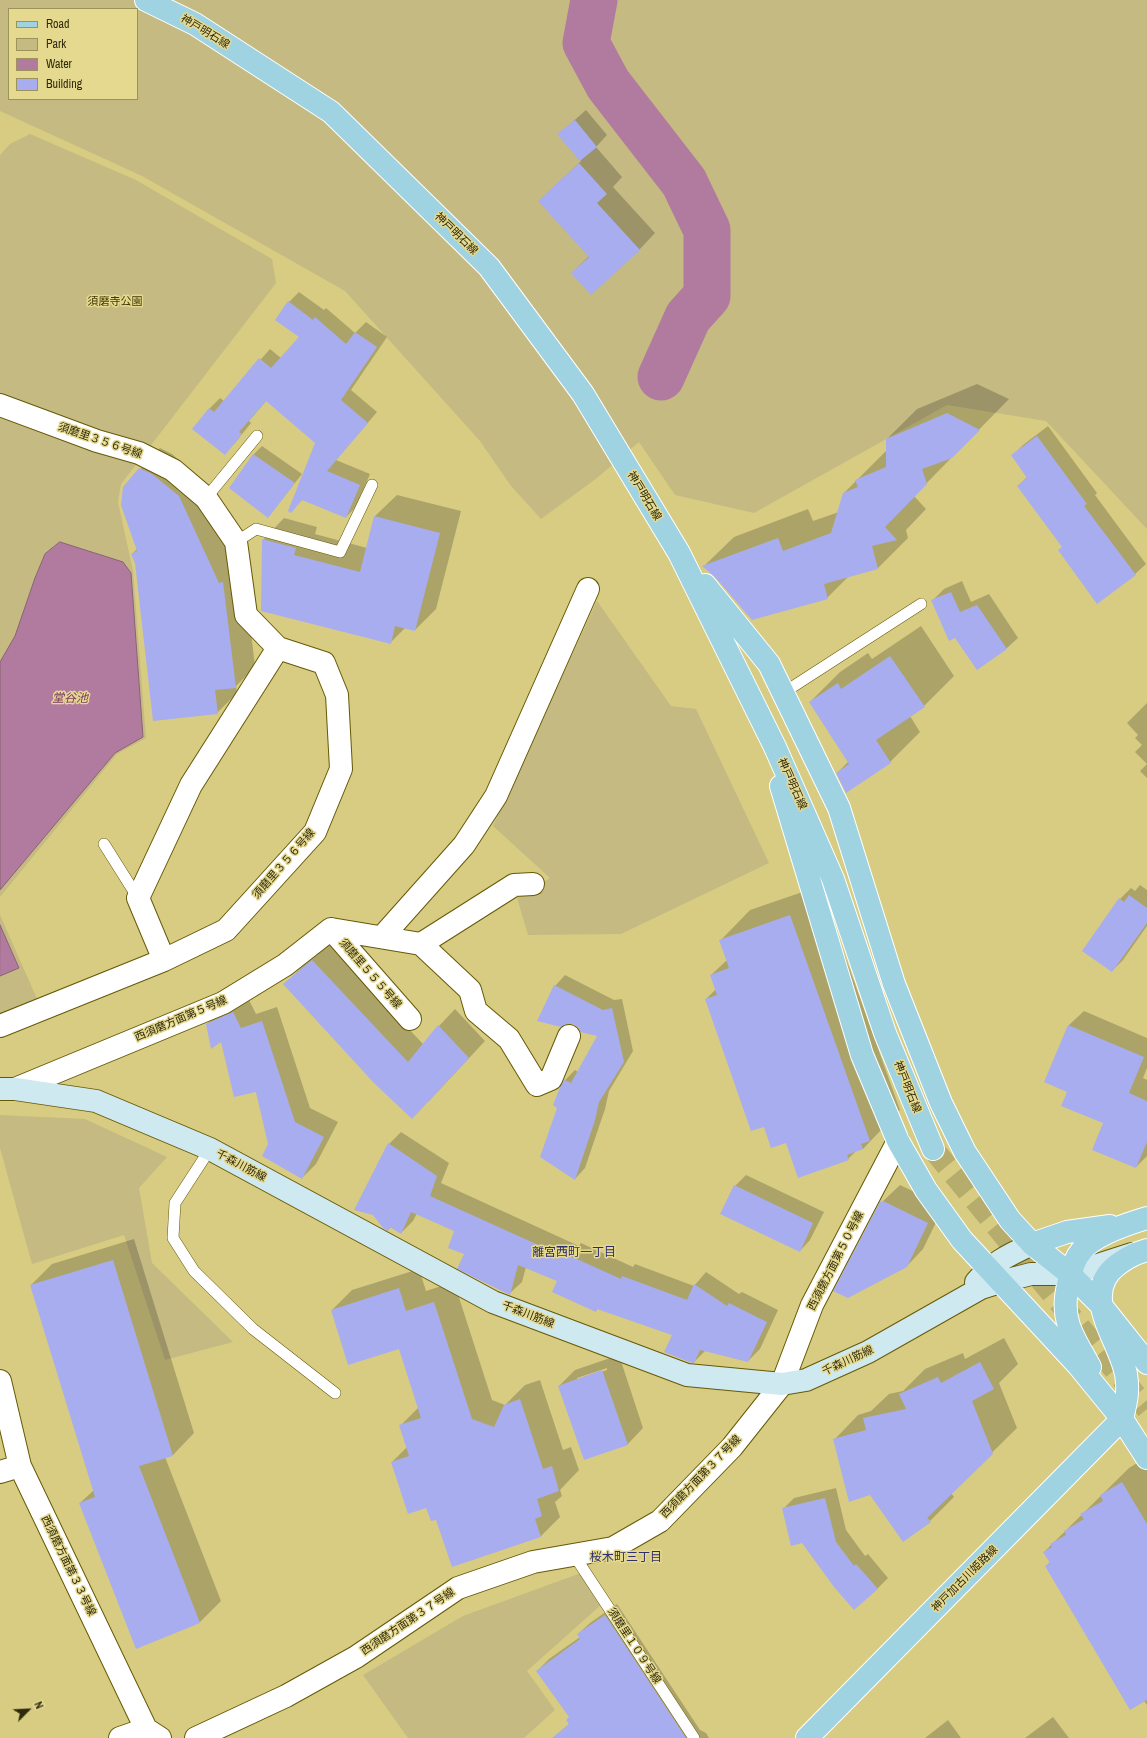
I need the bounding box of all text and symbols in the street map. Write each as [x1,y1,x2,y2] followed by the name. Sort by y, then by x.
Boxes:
[8,8,138,100] legend
[178,12,232,52] street label: 神戸明石線
[46,16,70,32] text: Road
[46,36,66,52] text: Park
[46,56,72,72] text: Water
[46,76,82,92] text: Building
[432,210,480,258] street label: 神戸明石線
[88,295,142,309] park label: 須磨寺公園
[56,420,144,462] street label: 須磨里３５６号線
[624,469,664,523] street label: 神戸明石線
[52,692,88,706] water label: 堂谷池
[775,756,809,812] street label: 神戸明石線
[250,826,318,902] street label: 須磨里３５６号線
[336,936,404,1012] street label: 須磨里５５５号線
[133,994,229,1044] street label: 西須磨方面第５号線
[891,1059,923,1115] street label: 神戸明石線
[214,1147,268,1185] street label: 千森川筋線
[805,1209,867,1313] street label: 西須磨方面第５０号線
[532,1246,616,1260] district label: 離宮西町一丁目
[500,1299,556,1331] street label: 千森川筋線
[820,1343,876,1379] street label: 千森川筋線
[658,1433,744,1521] street label: 西須磨方面第３７号線
[38,1514,98,1618] street label: 西須磨方面第３３号線
[929,1543,1001,1615] street label: 神戸加古川姫路線
[590,1551,662,1565] district label: 桜木町三丁目
[359,1586,457,1658] street label: 西須磨方面第３７号線
[605,1606,663,1686] street label: 須磨里１０９号線
[8,1690,48,1730] north arrow
[31,1699,47,1711] text: N

